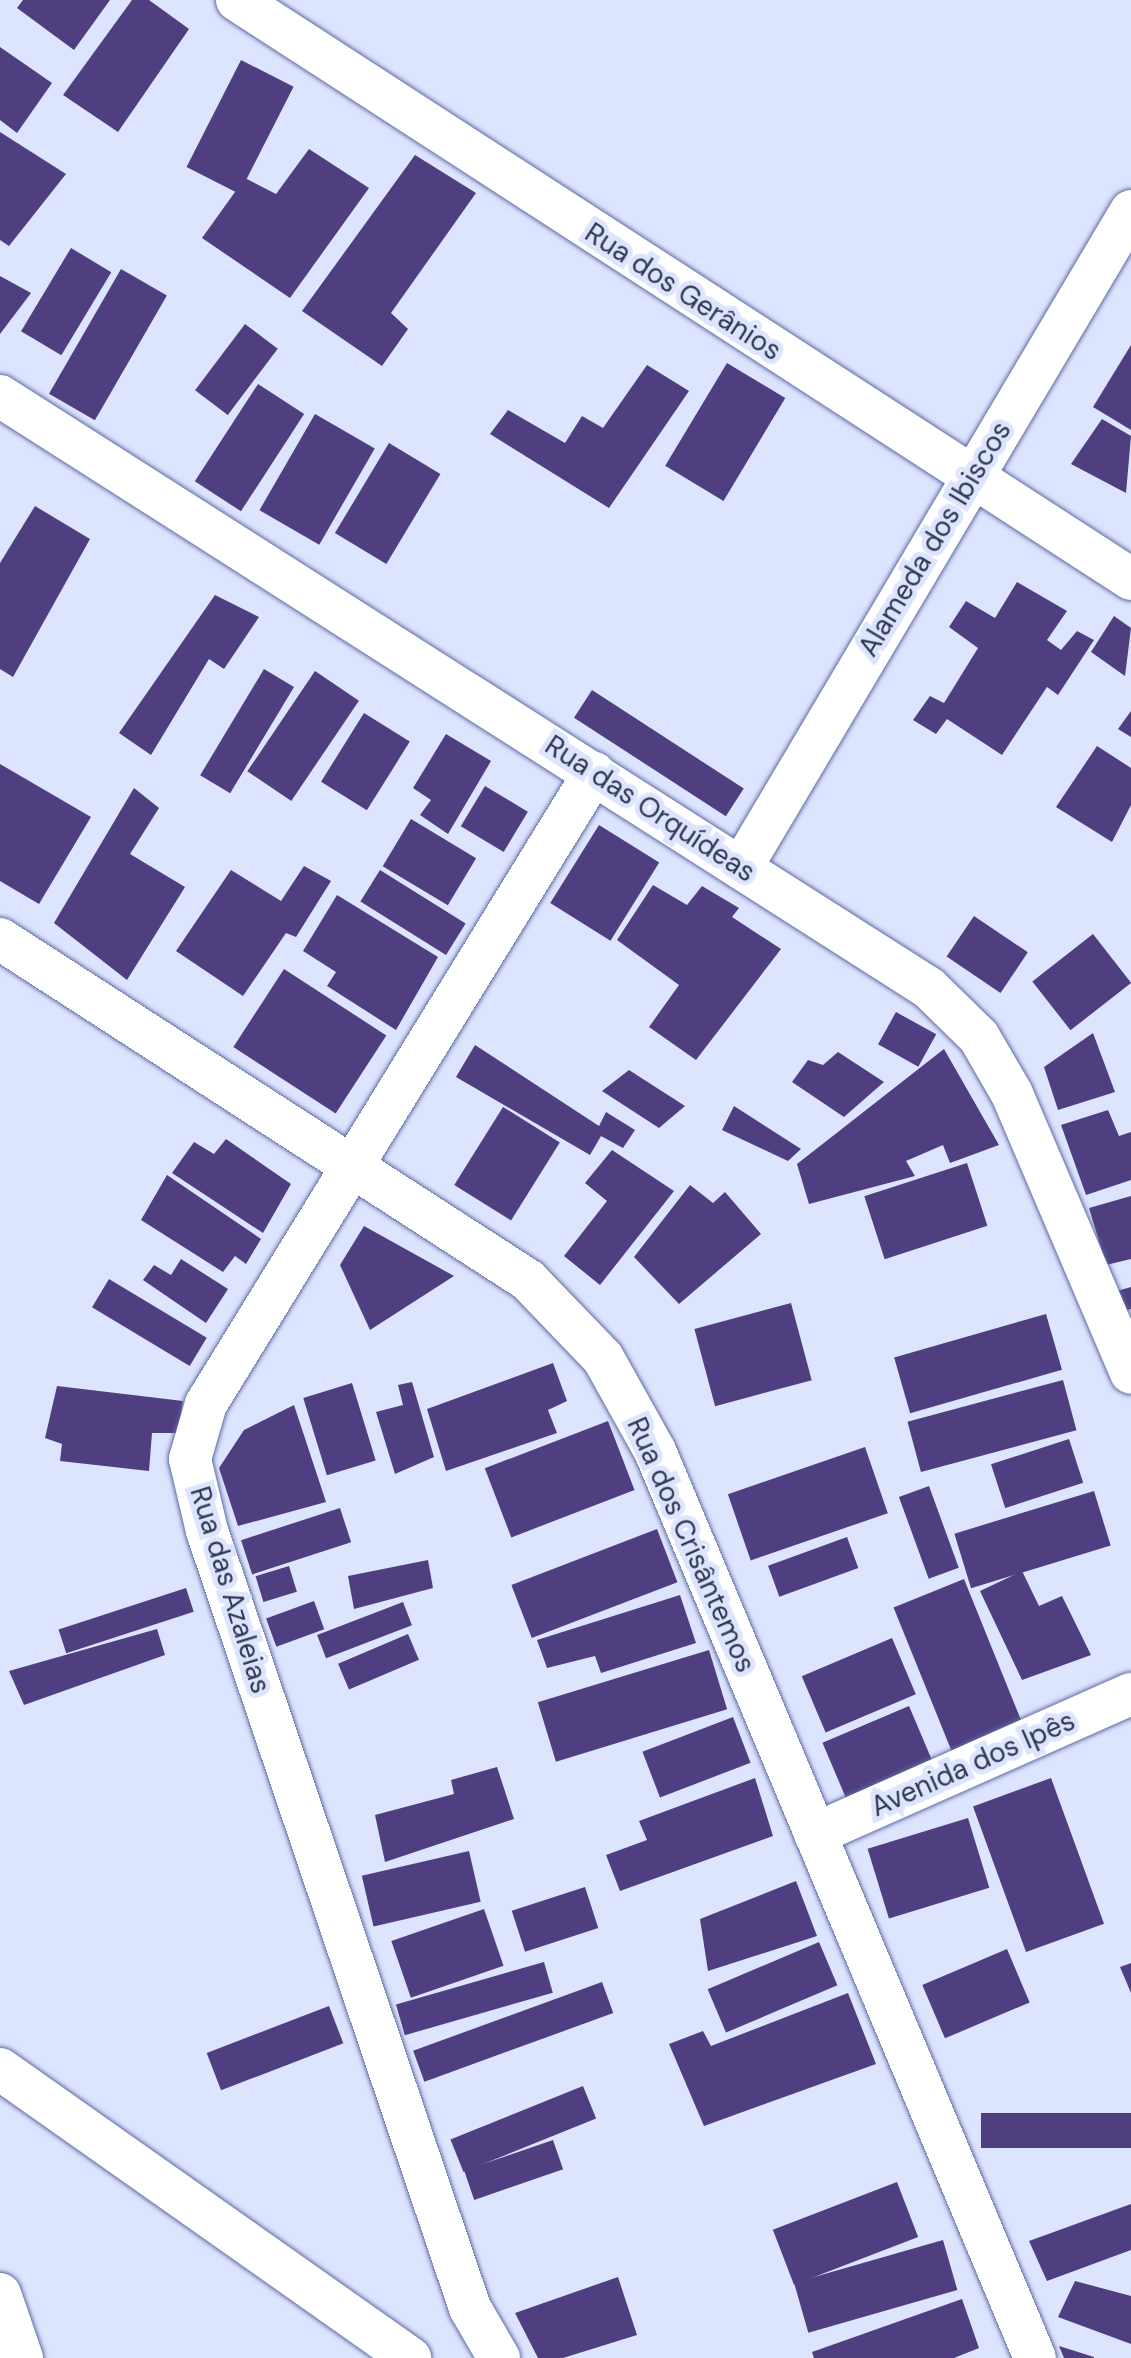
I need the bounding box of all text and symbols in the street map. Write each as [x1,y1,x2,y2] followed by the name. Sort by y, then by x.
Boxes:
[579,216,787,368] street label: Rua dos Gerânios
[851,415,1019,663] street label: Alameda dos Ibiscos
[539,729,761,889] street label: Rua das Orquídeas
[620,1412,762,1678] street label: Rua dos Crisântemos
[183,1483,277,1697] street label: Rua das Azaleias
[866,1704,1080,1824] street label: Avenida dos Ipês

